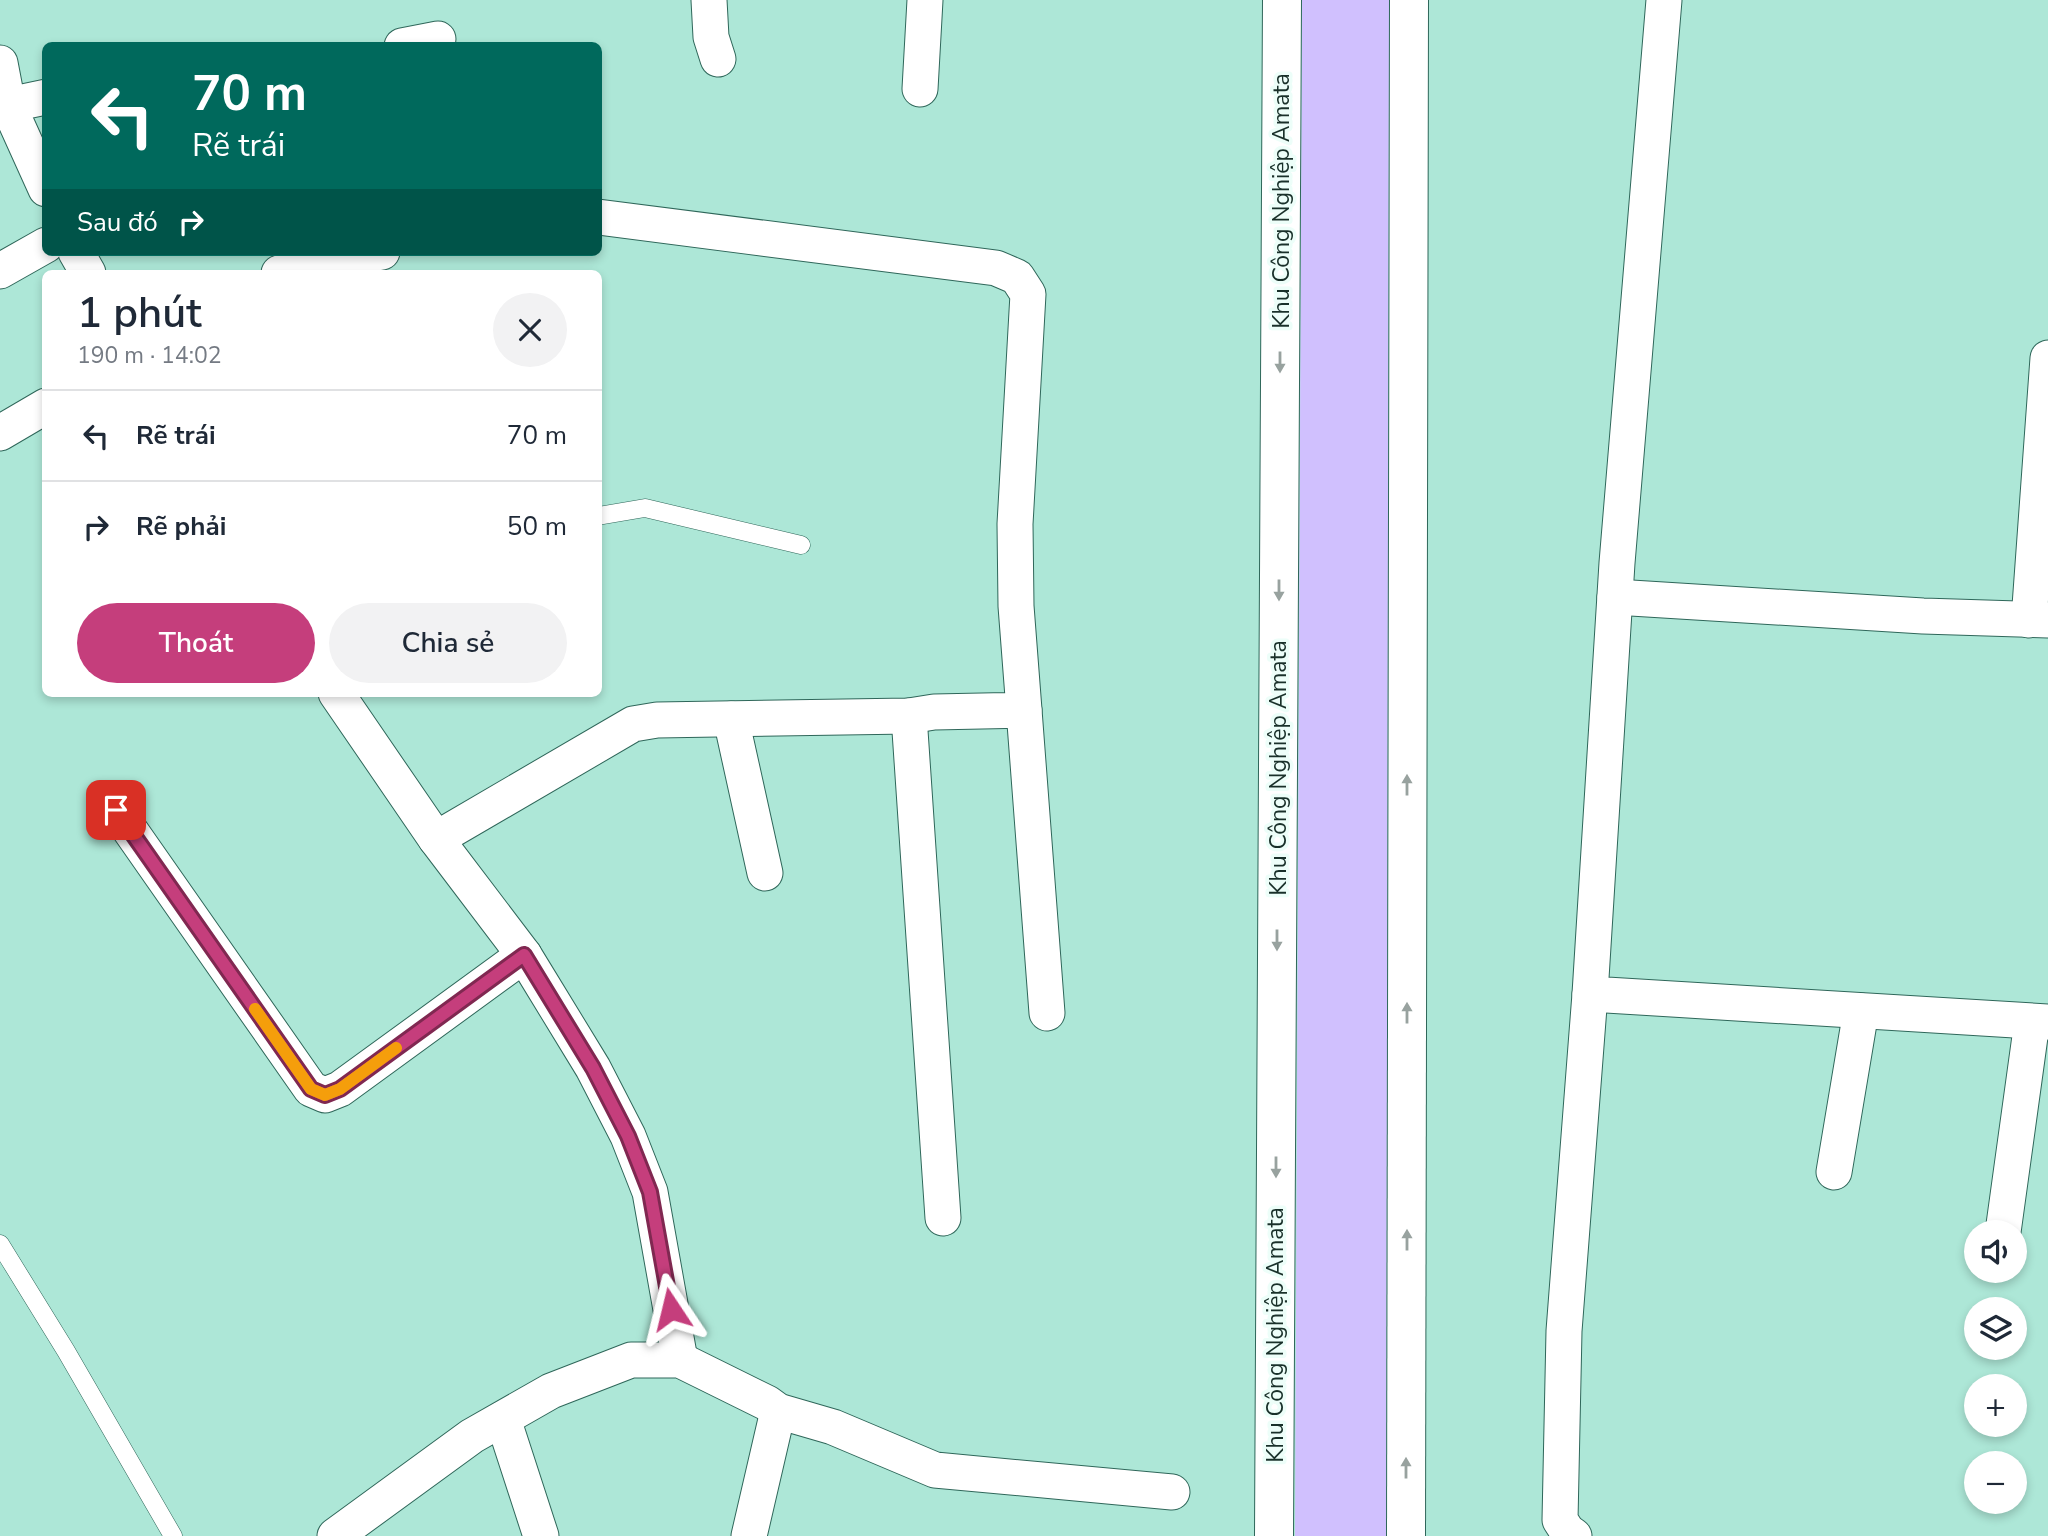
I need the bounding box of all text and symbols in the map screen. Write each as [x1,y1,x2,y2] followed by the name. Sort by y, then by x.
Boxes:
[192,60,307,127] text: 70 m
[77,70,168,161] icon: left
[1266,73,1297,329] street label: Khu Công Nghiệp Amata
[192,124,285,167] text: Rẽ trái
[172,203,210,241] icon: right
[77,205,158,240] text: Sau đó
[77,285,202,342] text: 1 phút
[493,293,567,367] button: close
[77,340,222,371] text: 190 m · 14:02
[1274,351,1286,373] one-way arrow
[77,417,115,455] icon: left
[136,418,216,453] text: Rẽ trái
[507,418,567,453] text: 70 m
[77,508,115,546] icon: right
[136,509,226,544] text: Rẽ phải
[507,509,567,544] text: 50 m
[1273,579,1285,601] one-way arrow
[77,603,315,683] button: Thoát
[329,603,567,683] button: Chia sẻ
[1263,640,1294,896] street label: Khu Công Nghiệp Amata
[1401,774,1413,796] one-way arrow
[86,780,146,840] pin
[97,791,135,829] icon: arrive
[1271,929,1283,951] one-way arrow
[1401,1002,1413,1024] one-way arrow
[1270,1156,1282,1178] one-way arrow
[1260,1207,1291,1463] street label: Khu Công Nghiệp Amata
[1964,1220,2027,1514] map controls
[1964,1220,2027,1283] button: sound
[1401,1229,1413,1251] one-way arrow
[634,1272,708,1346] position arrow
[1964,1297,2027,1360] button: layers
[1964,1374,2027,1437] button: +
[1964,1451,2027,1514] button: −
[1400,1457,1412,1479] one-way arrow

